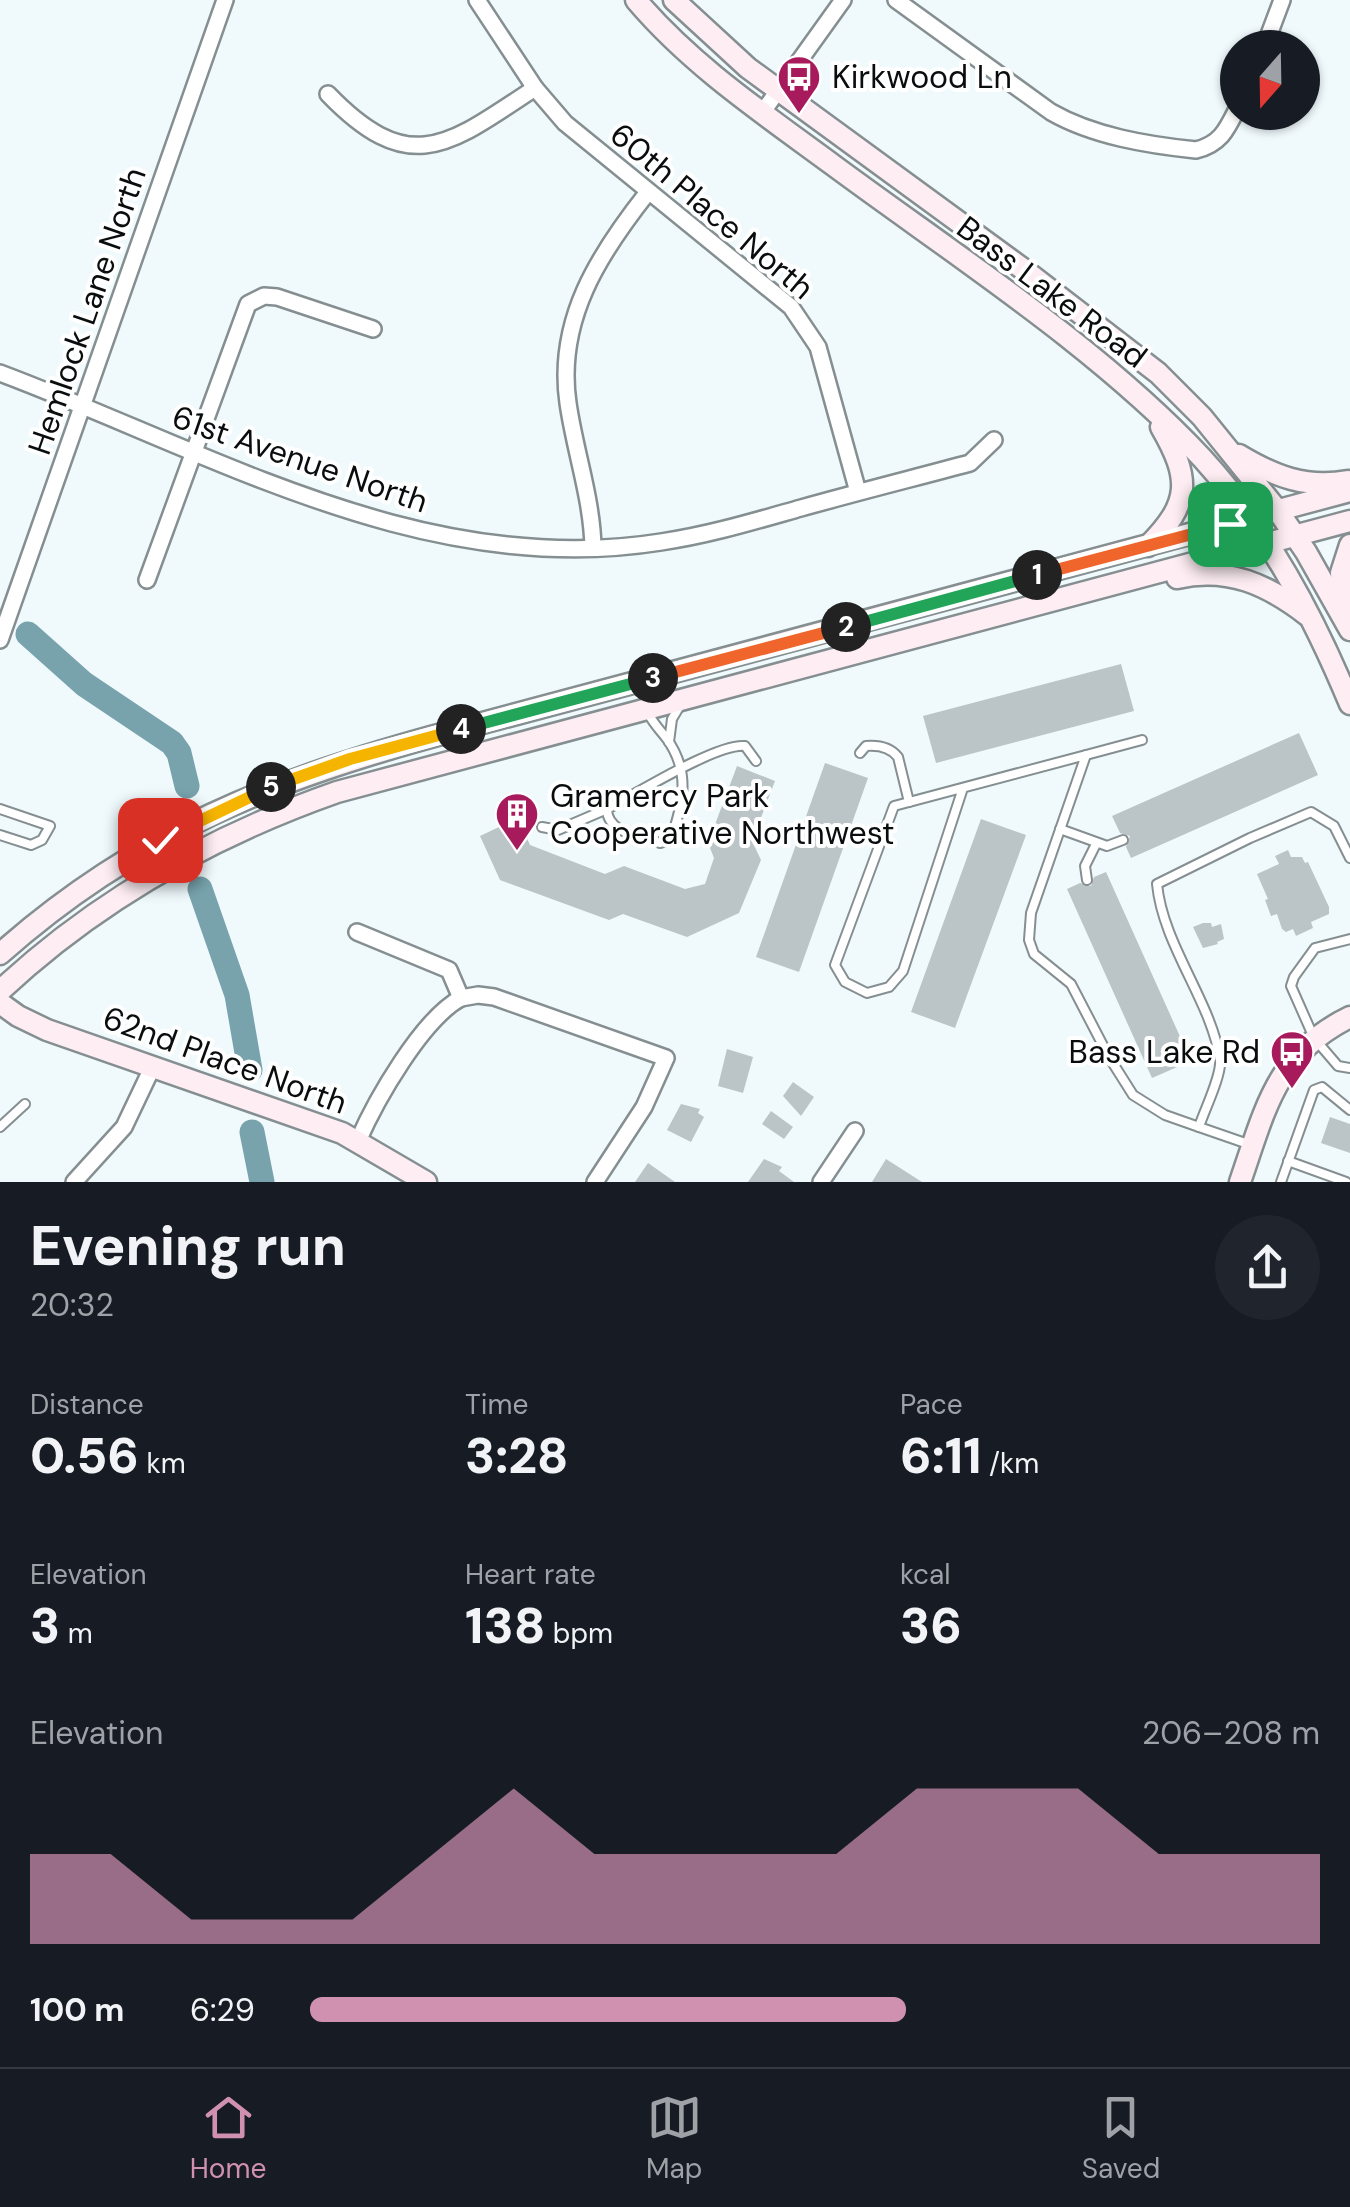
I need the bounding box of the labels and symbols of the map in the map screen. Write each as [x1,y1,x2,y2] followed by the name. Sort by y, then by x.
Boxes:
[1220,30,1320,130] north arrow
[776,54,822,115] bus stop icon: Kirkwood Ln
[832,56,1012,98] place label: Kirkwood Ln
[601,113,823,309] street label: 60th Place North
[18,162,156,460] street label: Hemlock Lane North
[948,207,1156,377] street label: Bass Lake Road
[167,396,433,522] street label: 61st Avenue North
[1188,482,1273,567] pin
[1012,550,1062,600] pin: 1
[821,602,871,652] pin: 2
[628,653,678,703] pin: 3
[436,704,486,754] pin: 4
[246,762,296,812] pin: 5
[550,775,895,854] place label: Gramercy Park Cooperative Northwest
[494,791,540,852] building icon: Gramercy Park Cooperative Northwest
[118,798,203,883] pin
[97,996,353,1124] street label: 62nd Place North
[1269,1029,1315,1090] bus stop icon: Bass Lake Rd
[1069,1031,1260,1073] place label: Bass Lake Rd

